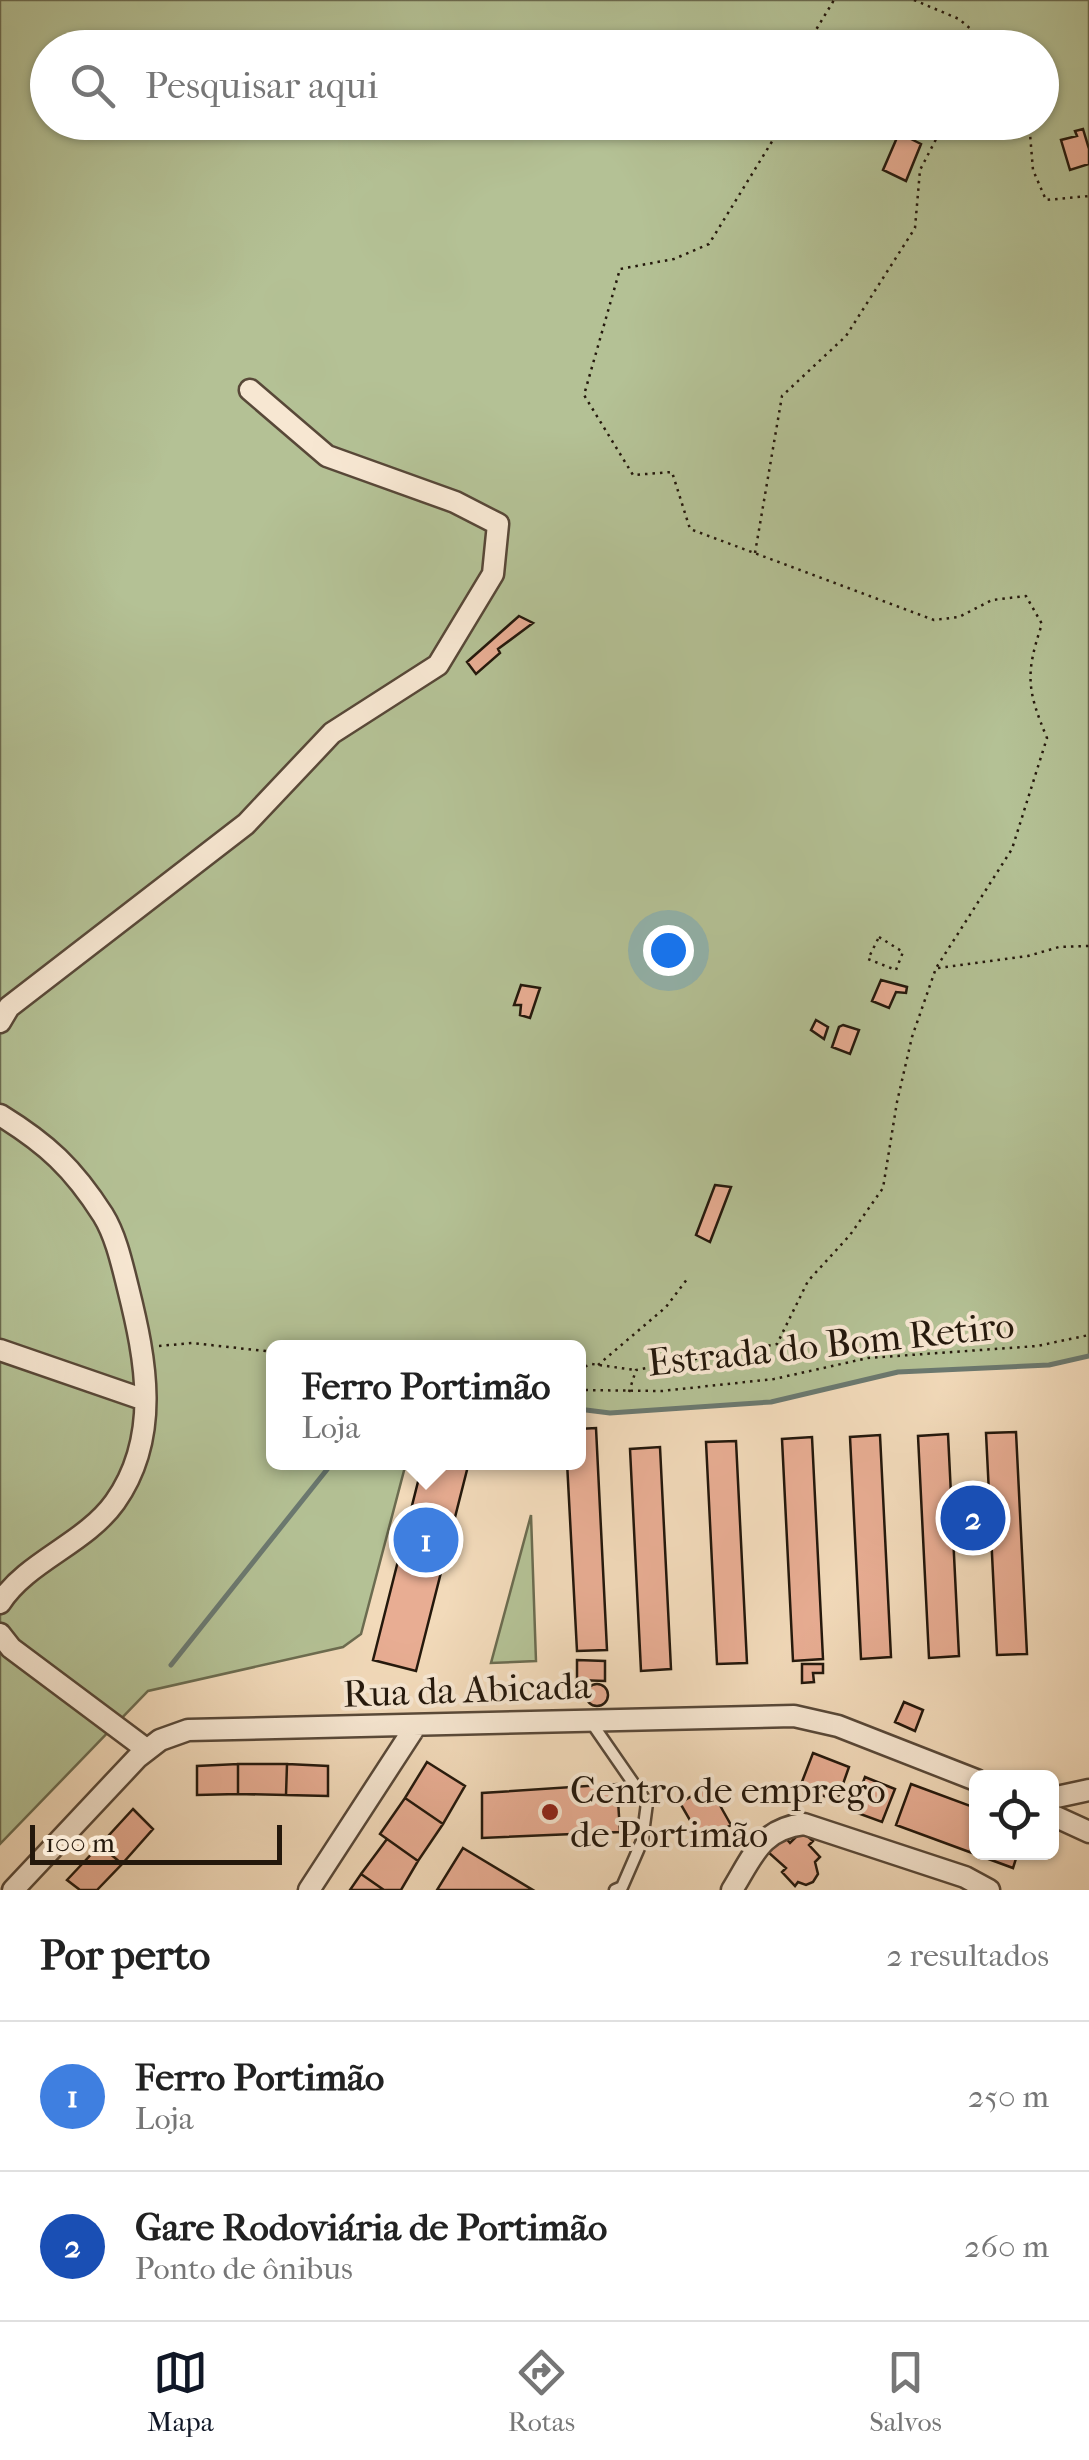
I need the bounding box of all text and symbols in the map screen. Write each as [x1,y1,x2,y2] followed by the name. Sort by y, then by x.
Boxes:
[30,30,1059,140] search box
[65,58,120,113] icon: search
[145,63,378,108] text: Pesquisar aqui
[643,925,694,976] your location
[645,1302,1017,1386] street label: Estrada do Bom Retiro
[266,1340,586,1470] popup
[301,1364,551,1409] text: Ferro Portimão
[301,1409,360,1446] text: Loja
[940,1480,1006,1556] pin: 2
[394,1502,458,1578] pin: 1
[342,1663,592,1717] street label: Rua da Abicada
[570,1768,886,1857] place label: Centro de emprego de Portimão
[969,1770,1059,1860] map controls
[969,1770,1059,1860] button: locate
[539,1801,561,1823] marker: Centro de emprego de Portimão
[30,1820,282,1864] scale bar
[45,1826,115,1859] text: 100 m
[40,1931,210,1980] text: Por perto
[886,1937,1049,1974] text: 2 resultados
[135,2055,384,2100] text: Ferro Portimão
[67,2078,78,2115] text: 1
[968,2078,1049,2115] text: 250 m
[135,2100,194,2137] text: Loja
[135,2205,607,2250] text: Gare Rodoviária de Portimão
[64,2228,81,2265] text: 2
[964,2228,1049,2265] text: 260 m
[135,2250,353,2287] text: Ponto de ônibus
[147,2345,214,2438] tab: Mapa
[508,2345,575,2438] tab: Rotas
[869,2345,942,2438] tab: Salvos

